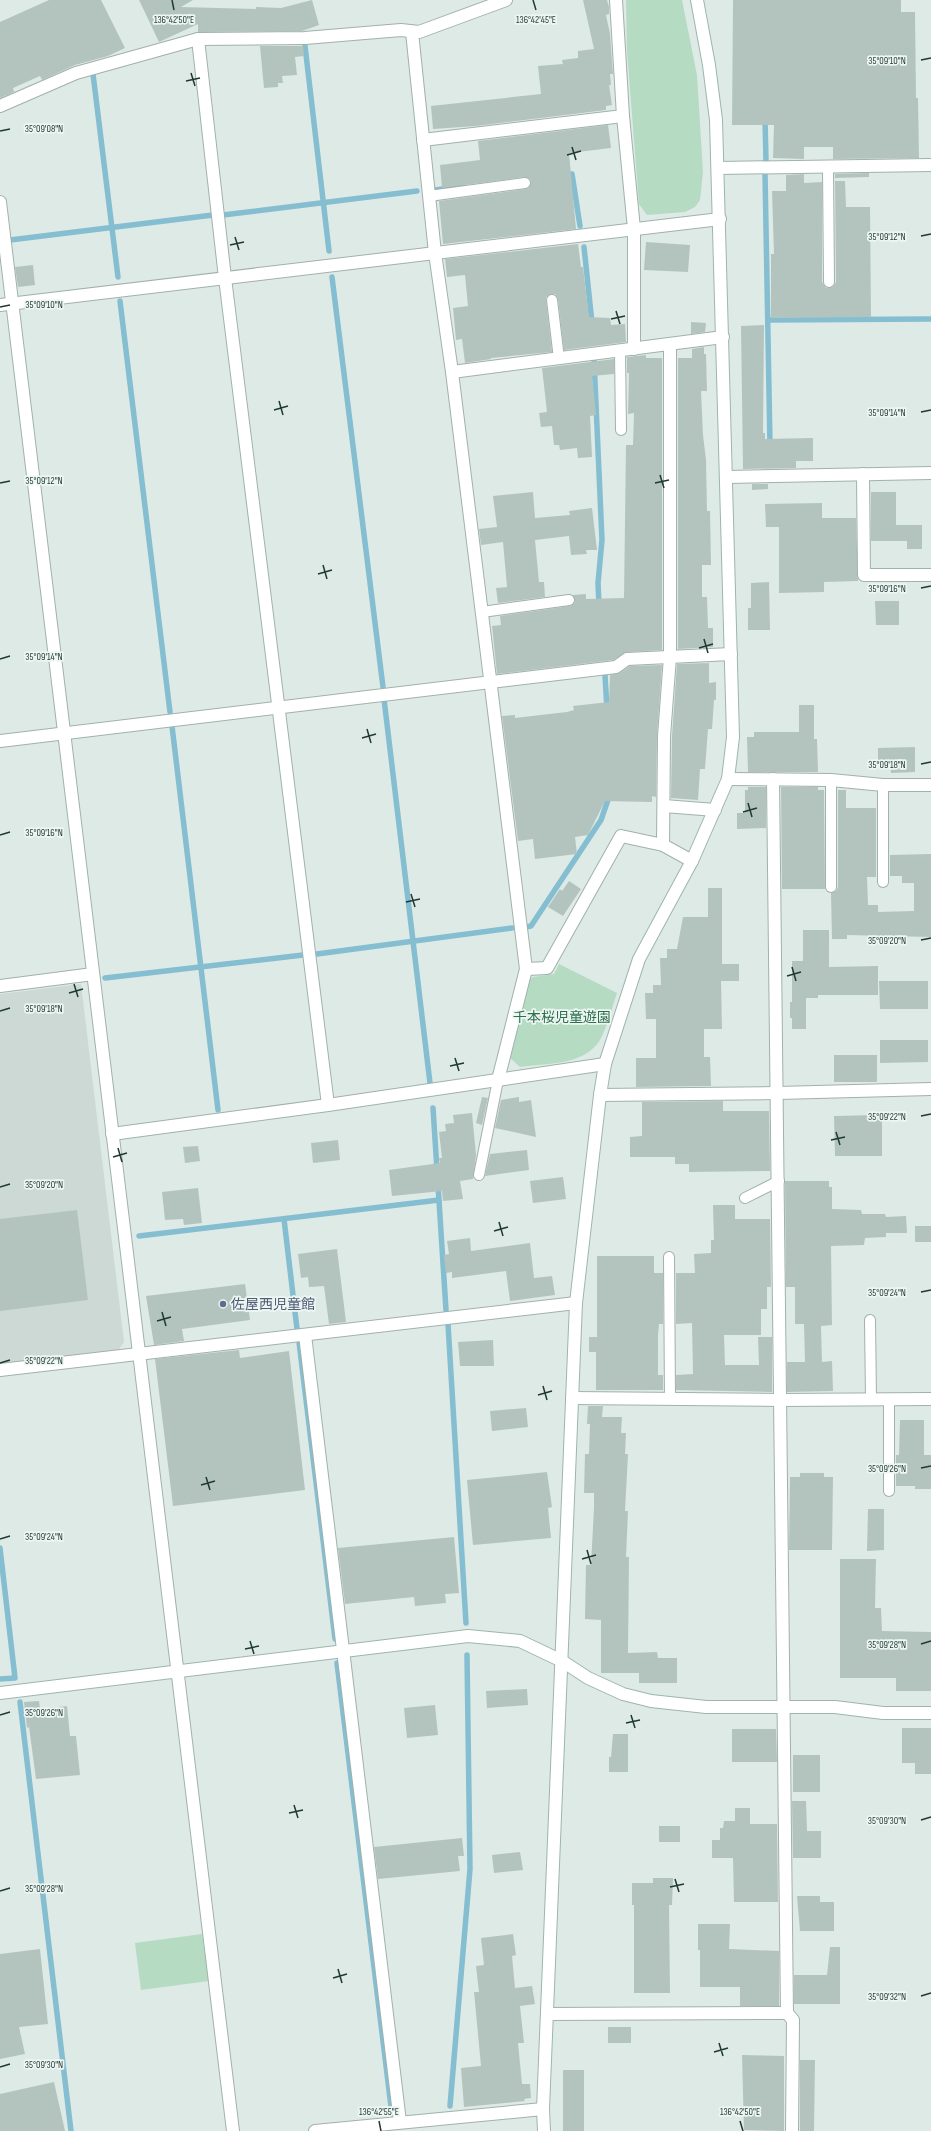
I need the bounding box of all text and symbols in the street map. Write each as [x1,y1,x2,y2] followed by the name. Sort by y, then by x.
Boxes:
[154,14,194,26] text: 136°42'50"E
[516,14,556,26] text: 136°42'45"E
[868,55,906,67] text: 35°09'10"N
[25,123,63,135] text: 35°09'08"N
[868,231,906,243] text: 35°09'12"N
[25,299,63,311] text: 35°09'10"N
[868,407,906,419] text: 35°09'14"N
[25,475,63,487] text: 35°09'12"N
[868,583,906,595] text: 35°09'16"N
[25,651,63,663] text: 35°09'14"N
[868,759,906,771] text: 35°09'18"N
[25,827,63,839] text: 35°09'16"N
[868,935,906,947] text: 35°09'20"N
[25,1003,63,1015] text: 35°09'18"N
[513,1009,611,1026] park label: 千本桜児童遊園
[868,1111,906,1123] text: 35°09'22"N
[25,1179,63,1191] text: 35°09'20"N
[868,1287,906,1299] text: 35°09'24"N
[231,1296,315,1313] place label: 佐屋西児童館
[218,1299,228,1309] marker: 佐屋西児童館
[25,1355,63,1367] text: 35°09'22"N
[868,1463,906,1475] text: 35°09'26"N
[25,1531,63,1543] text: 35°09'24"N
[868,1639,906,1651] text: 35°09'28"N
[25,1707,63,1719] text: 35°09'26"N
[868,1815,906,1827] text: 35°09'30"N
[25,1883,63,1895] text: 35°09'28"N
[868,1991,906,2003] text: 35°09'32"N
[25,2059,63,2071] text: 35°09'30"N
[359,2106,399,2118] text: 136°42'55"E
[720,2106,760,2118] text: 136°42'50"E

